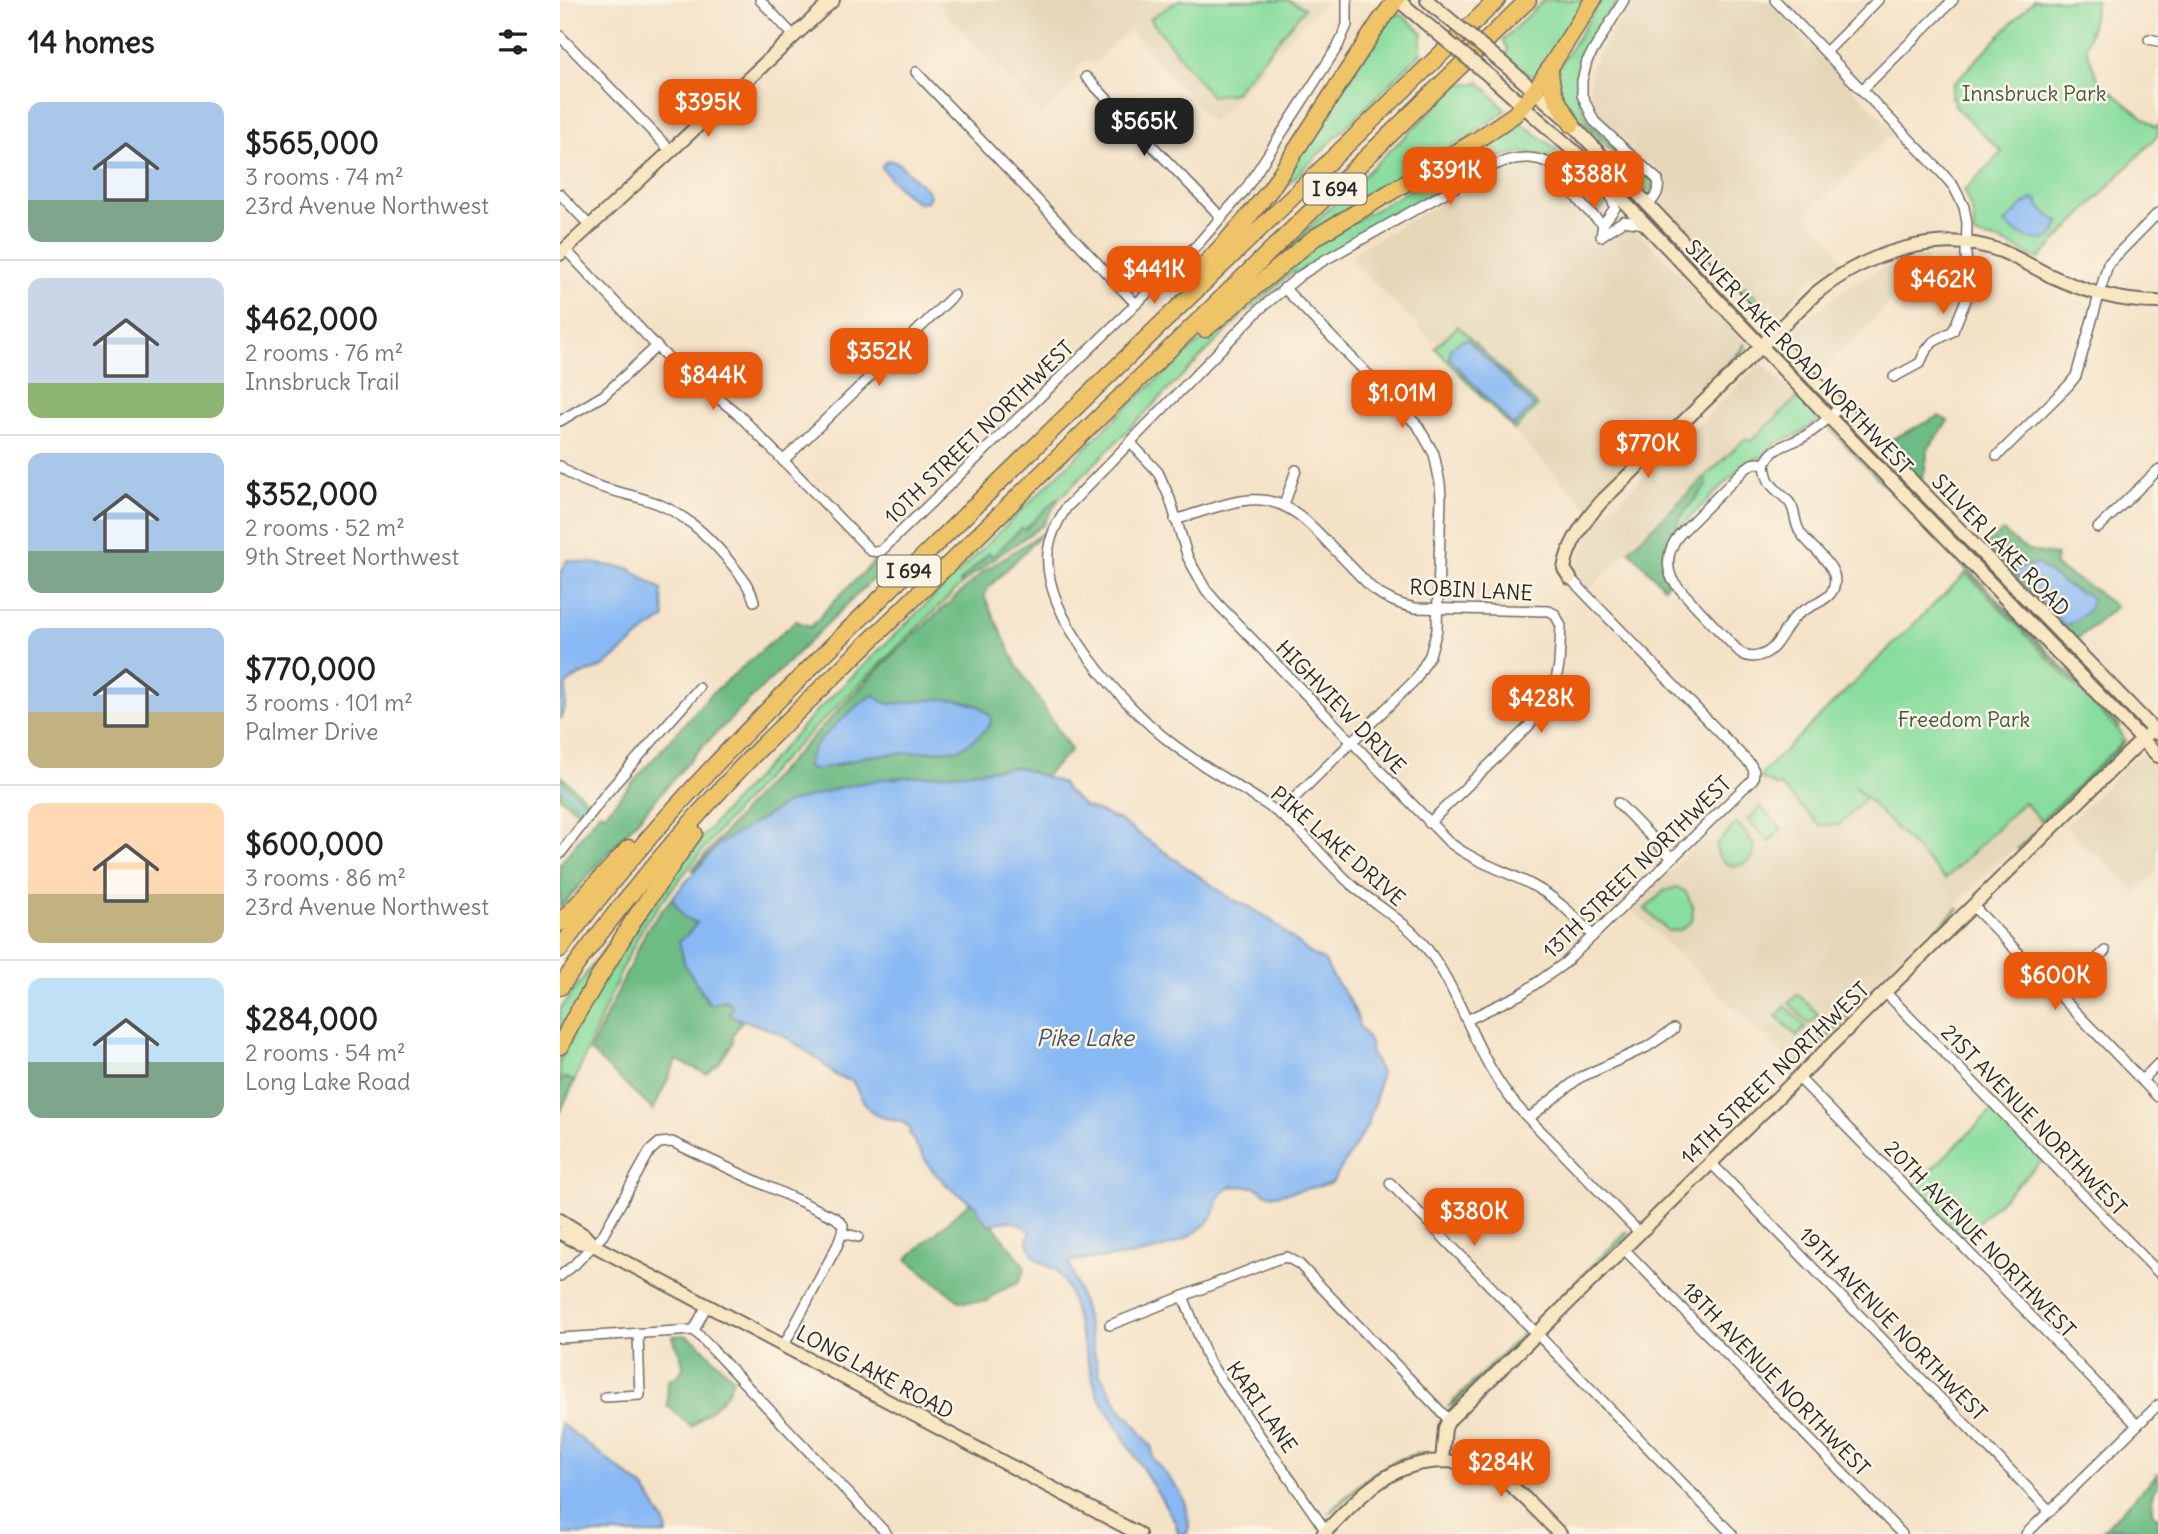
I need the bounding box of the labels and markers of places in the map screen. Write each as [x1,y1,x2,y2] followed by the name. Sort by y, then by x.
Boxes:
[659,80,757,139] pin: $395K
[1095,99,1193,158] pin: $565K
[1401,148,1499,207] pin: $391K
[1545,152,1643,211] pin: $388K
[1105,246,1203,306] pin: $441K
[1894,256,1992,316] pin: $462K
[830,328,928,388] pin: $352K
[664,352,762,412] pin: $844K
[1345,370,1459,430] pin: $1.01M
[1599,420,1697,480] pin: $770K
[1492,676,1590,735] pin: $428K
[2006,953,2104,1012] pin: $600K
[1425,1188,1523,1248] pin: $380K
[1452,1440,1550,1499] pin: $284K

